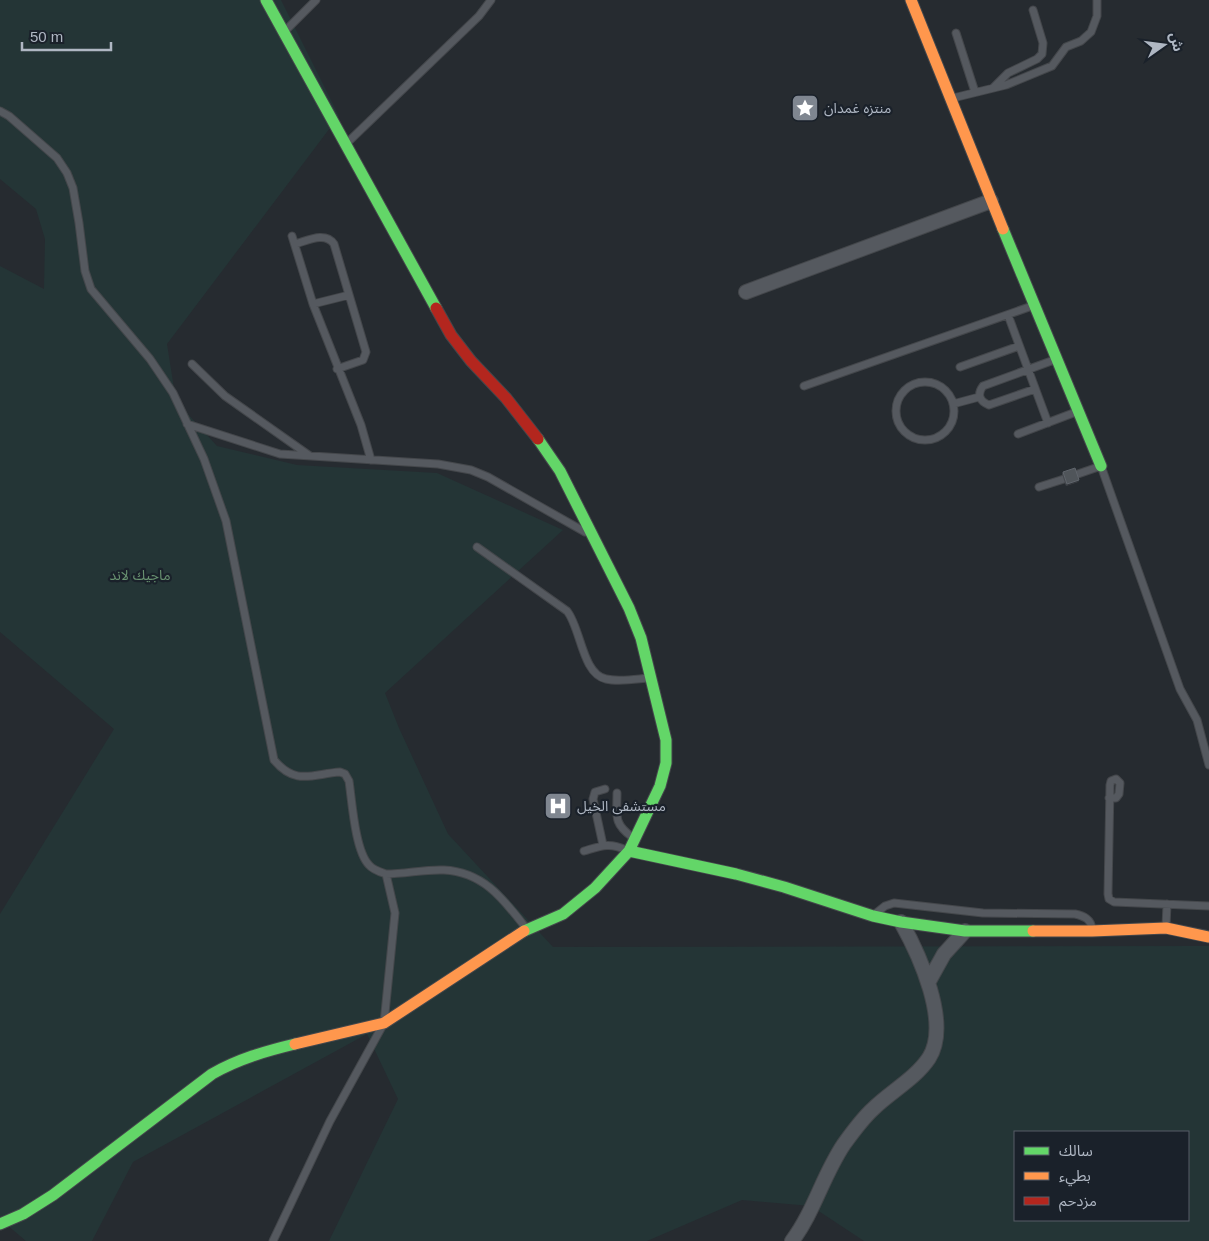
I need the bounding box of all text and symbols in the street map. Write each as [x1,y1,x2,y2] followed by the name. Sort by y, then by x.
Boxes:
[22,20,111,52] scale bar
[1139,20,1189,70] north arrow
[30,28,63,45] text: 50 m
[1167,31,1187,53] text: ش
[790,93,820,123] place icon: منتزه غمدان
[824,100,891,117] place label: منتزه غمدان
[109,567,171,583] park label: ماجيك لاند
[543,791,573,821] hospital icon: مستشفى الخيل
[577,798,666,815] place label: مستشفى الخيل
[1014,1131,1189,1221] legend
[1059,1142,1093,1159] text: سالك
[1059,1167,1091,1187] text: بطيء
[1059,1192,1097,1212] text: مزدحم

